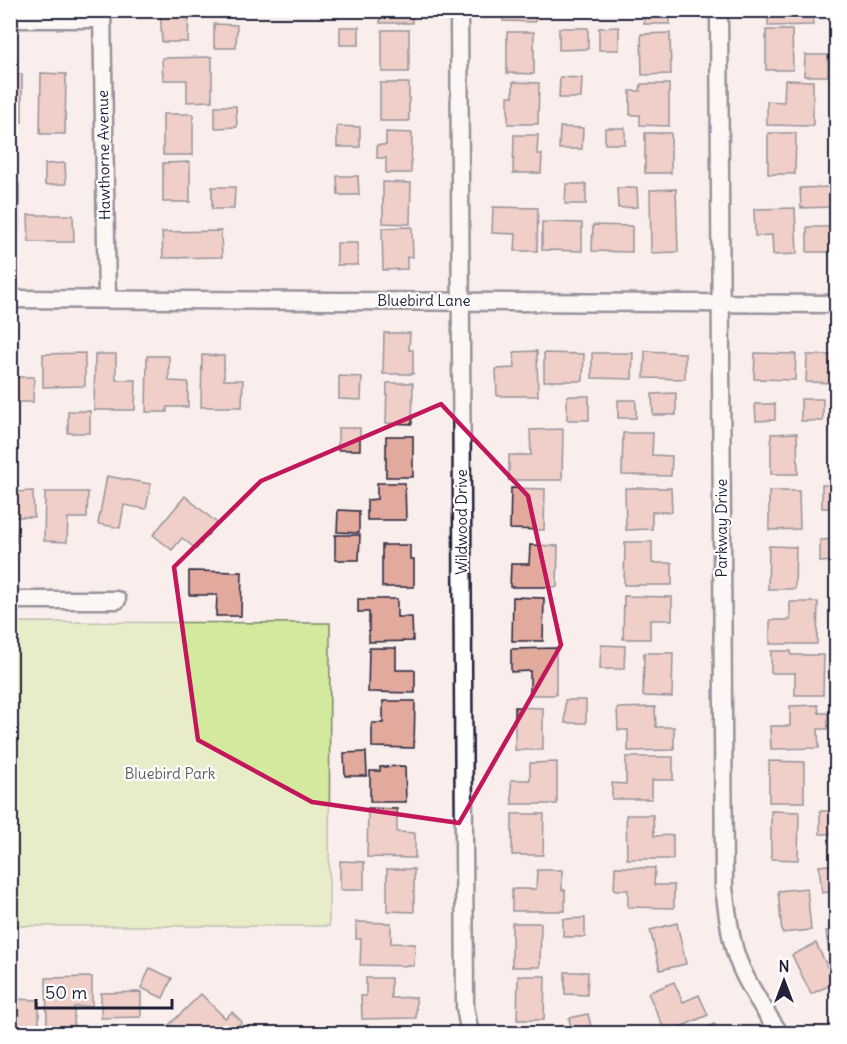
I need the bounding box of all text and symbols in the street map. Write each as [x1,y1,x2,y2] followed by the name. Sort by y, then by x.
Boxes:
[93,90,114,220] street label: Hawthorne Avenue
[377,291,471,310] street label: Bluebird Lane
[452,469,471,575] street label: Wildwood Drive
[712,479,731,577] street label: Parkway Drive
[125,764,216,783] park label: Bluebird Park
[754,951,814,1011] north arrow
[778,956,790,976] text: N
[36,972,172,1010] scale bar
[45,981,87,1004] text: 50 m

